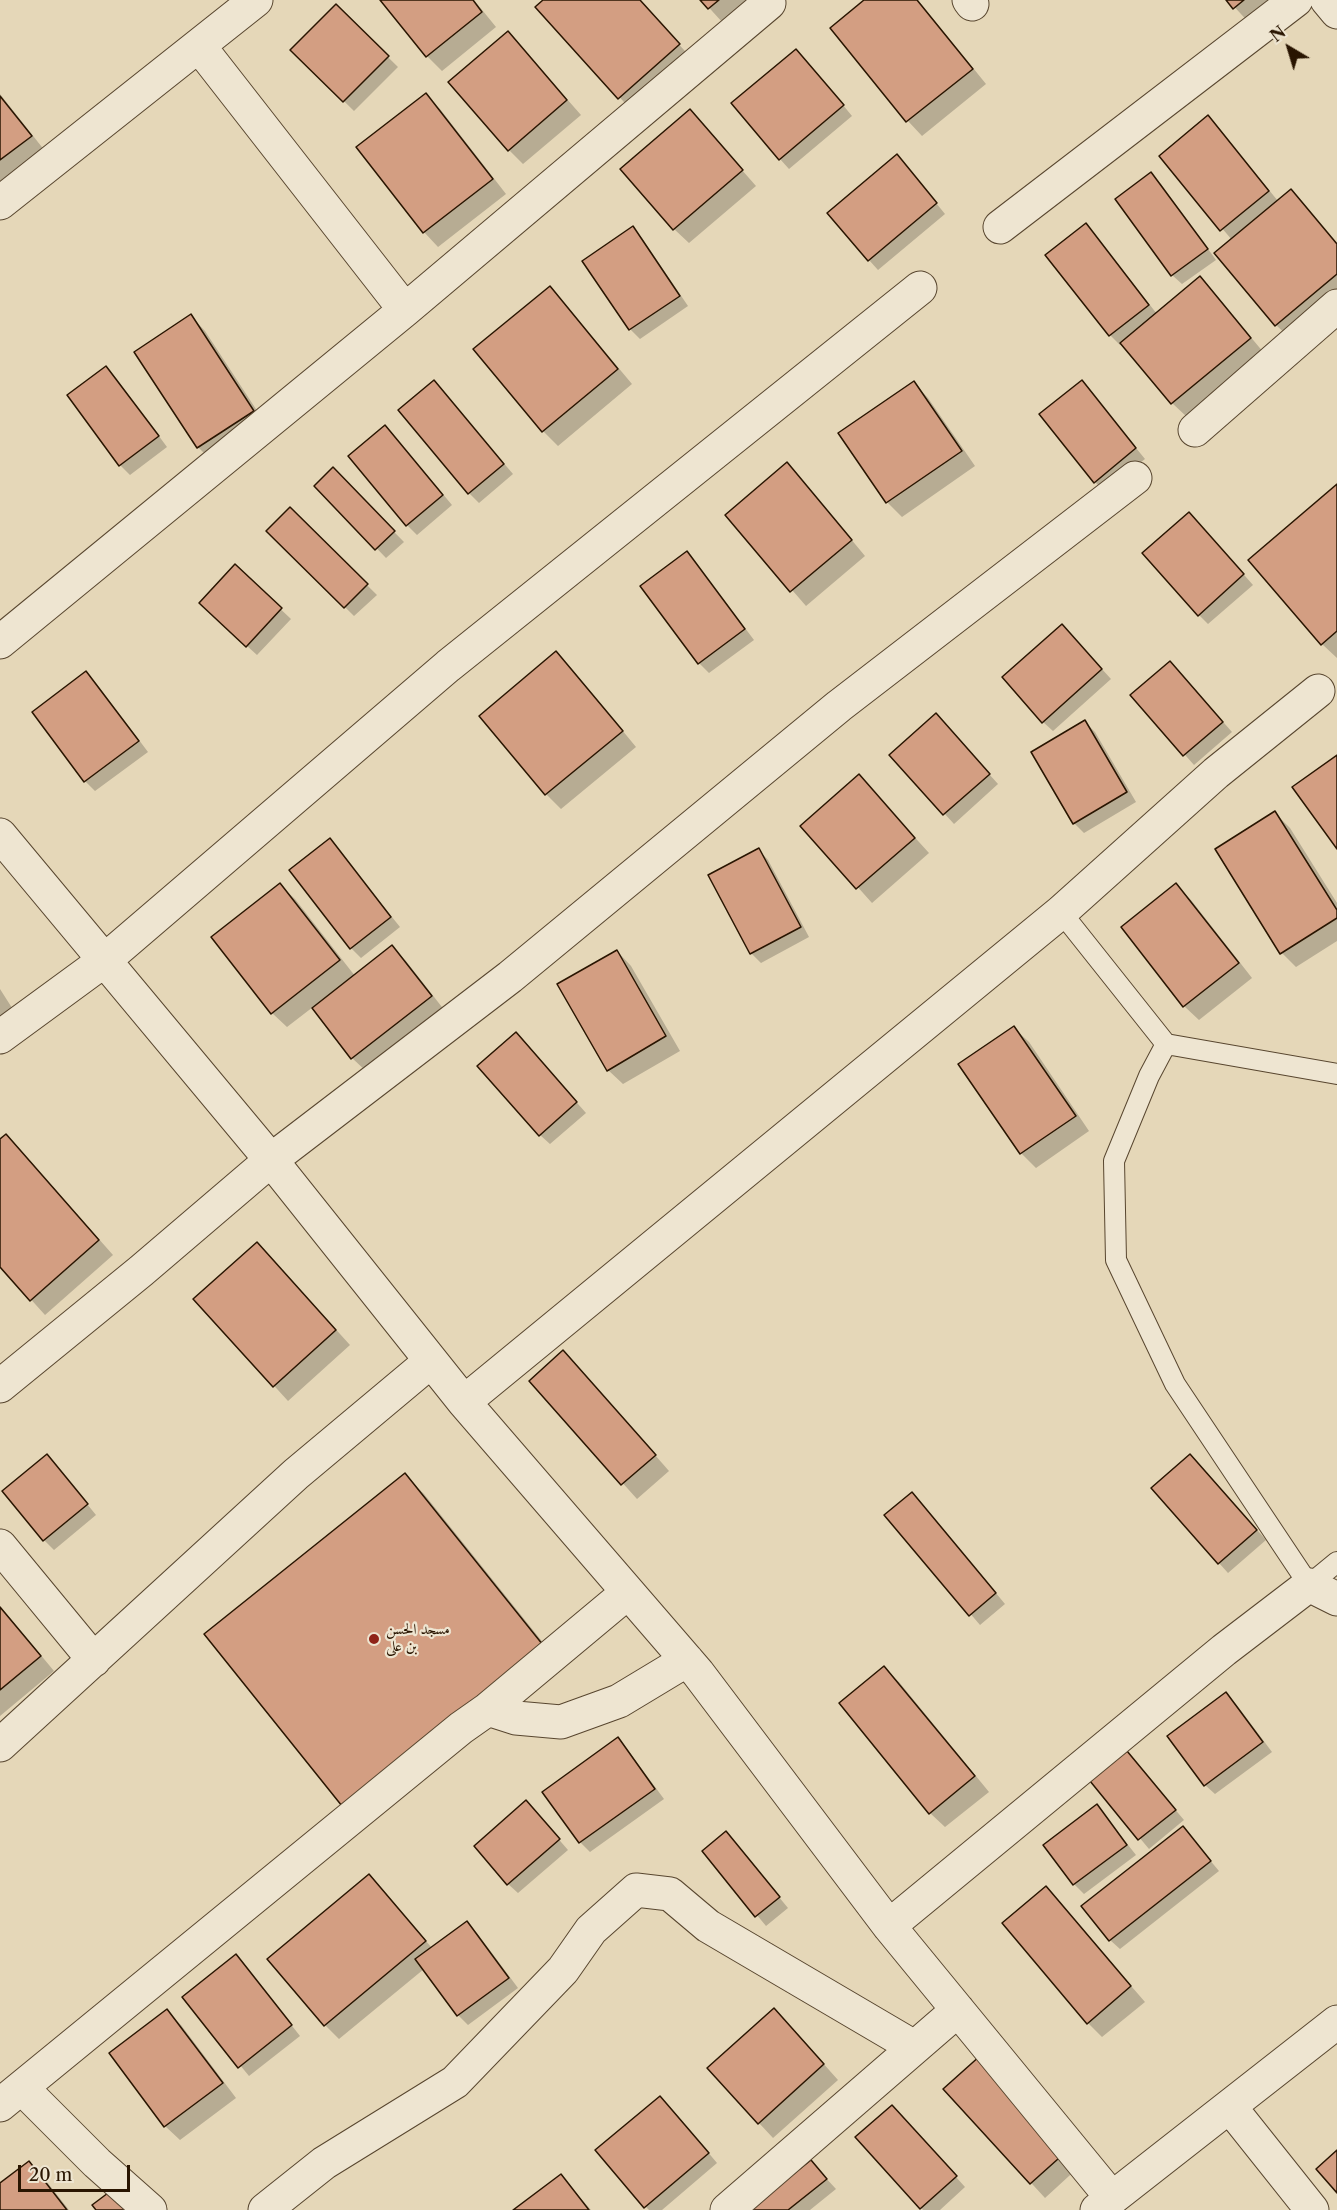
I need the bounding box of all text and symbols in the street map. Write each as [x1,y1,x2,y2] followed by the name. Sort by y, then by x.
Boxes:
[1259,18,1319,78] north arrow
[1266,22,1290,46] text: N
[386,1621,450,1656] place label: مسجد الحسن بن على
[367,1632,381,1646] marker: مسجد الحسن بن على
[21,2153,134,2191] scale bar
[29,2164,72,2186] text: 20 m

